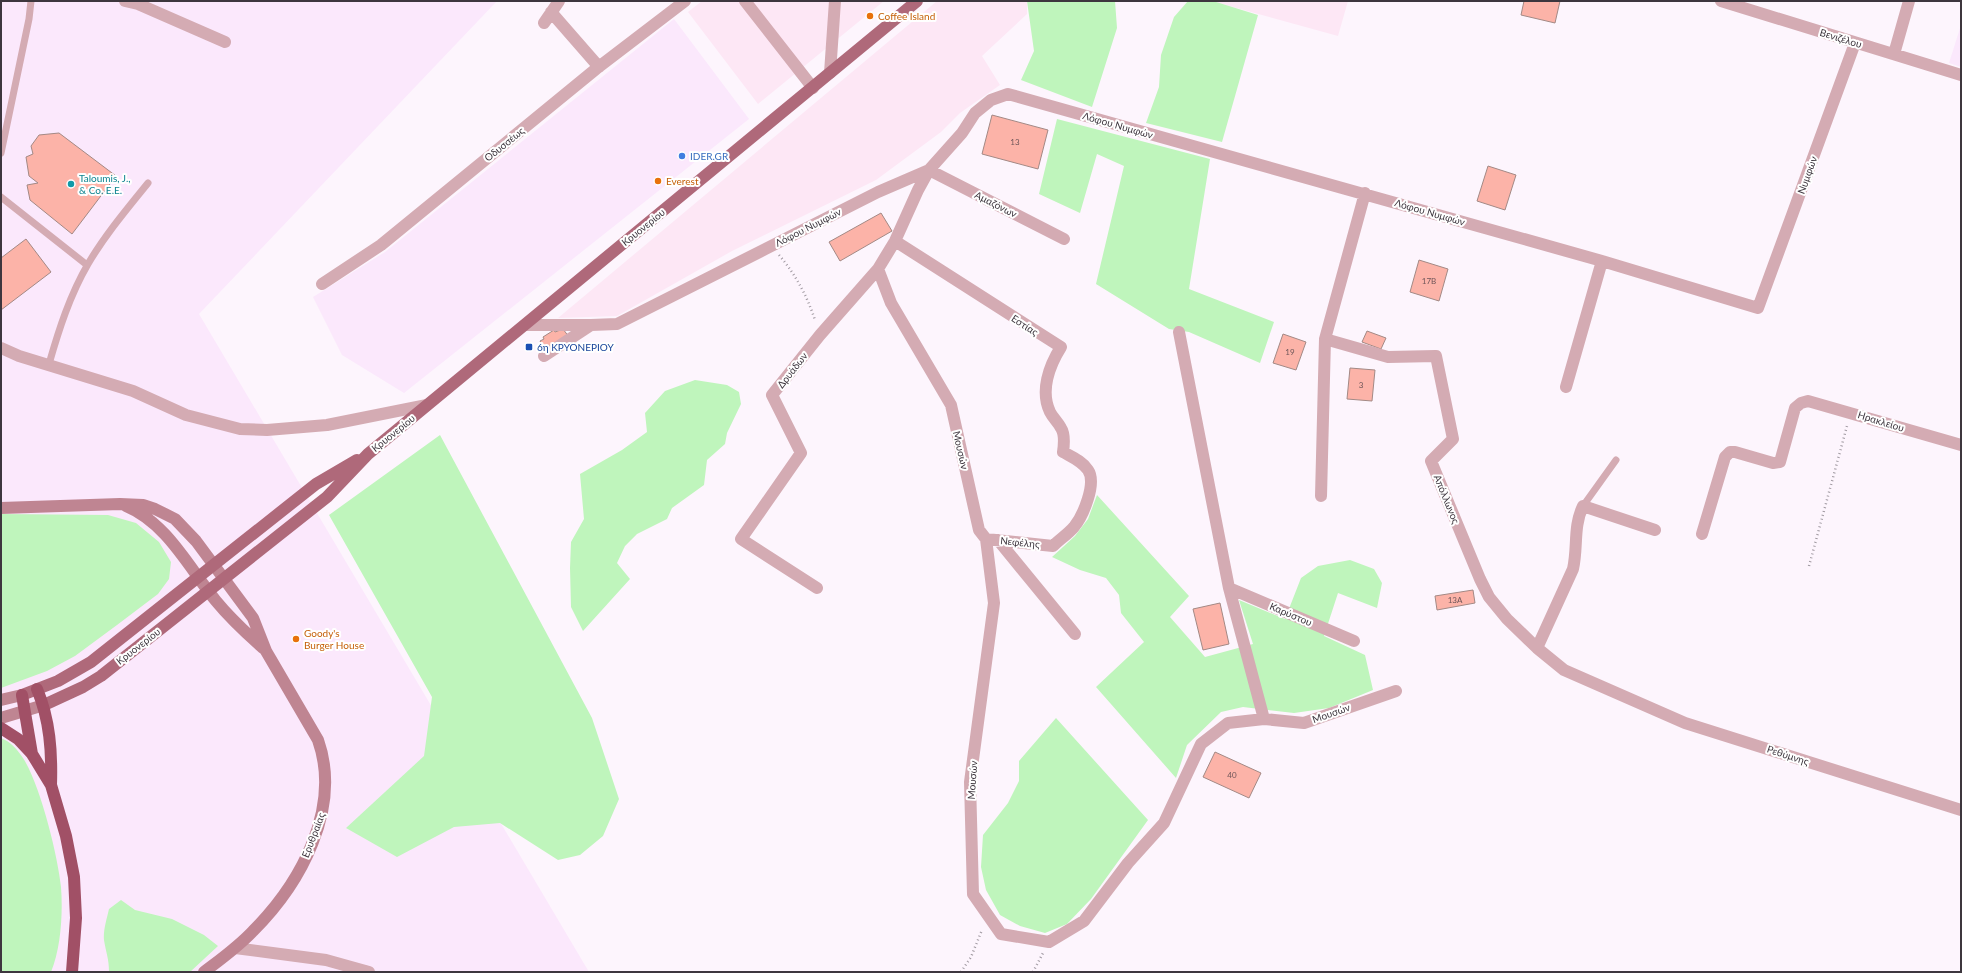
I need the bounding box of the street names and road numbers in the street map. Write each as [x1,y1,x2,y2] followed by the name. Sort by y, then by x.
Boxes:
[1818,26,1864,50] street label: Βενιζέλου
[1082,109,1154,141] street label: Λόφου Νυμφών
[482,124,527,164] street label: Οδυσσέως
[1795,155,1819,195] street label: Νυμφών
[973,188,1019,220] street label: Αμαζόνων
[1394,196,1466,228] street label: Λόφου Νυμφών
[773,205,843,249] street label: Λόφου Νυμφών
[619,206,667,248] street label: Κρυονερίου
[1009,312,1041,338] street label: Εστίας
[774,350,810,390] street label: Δρυάδων
[1856,408,1906,434] street label: Ηρακλείου
[369,412,417,454] street label: Κρυονερίου
[951,430,971,470] street label: Μουσών
[1432,473,1462,526] street label: Απόλλωνος
[1000,534,1041,550] street label: Νεφέλης
[1268,600,1314,628] street label: Καρύστου
[114,625,162,667] street label: Κρυονερίου
[1311,701,1351,725] street label: Μουσών
[1766,743,1811,767] street label: Ρεθύμνης
[965,760,979,800] street label: Μουσών
[299,810,327,859] street label: Ερυθραίας

